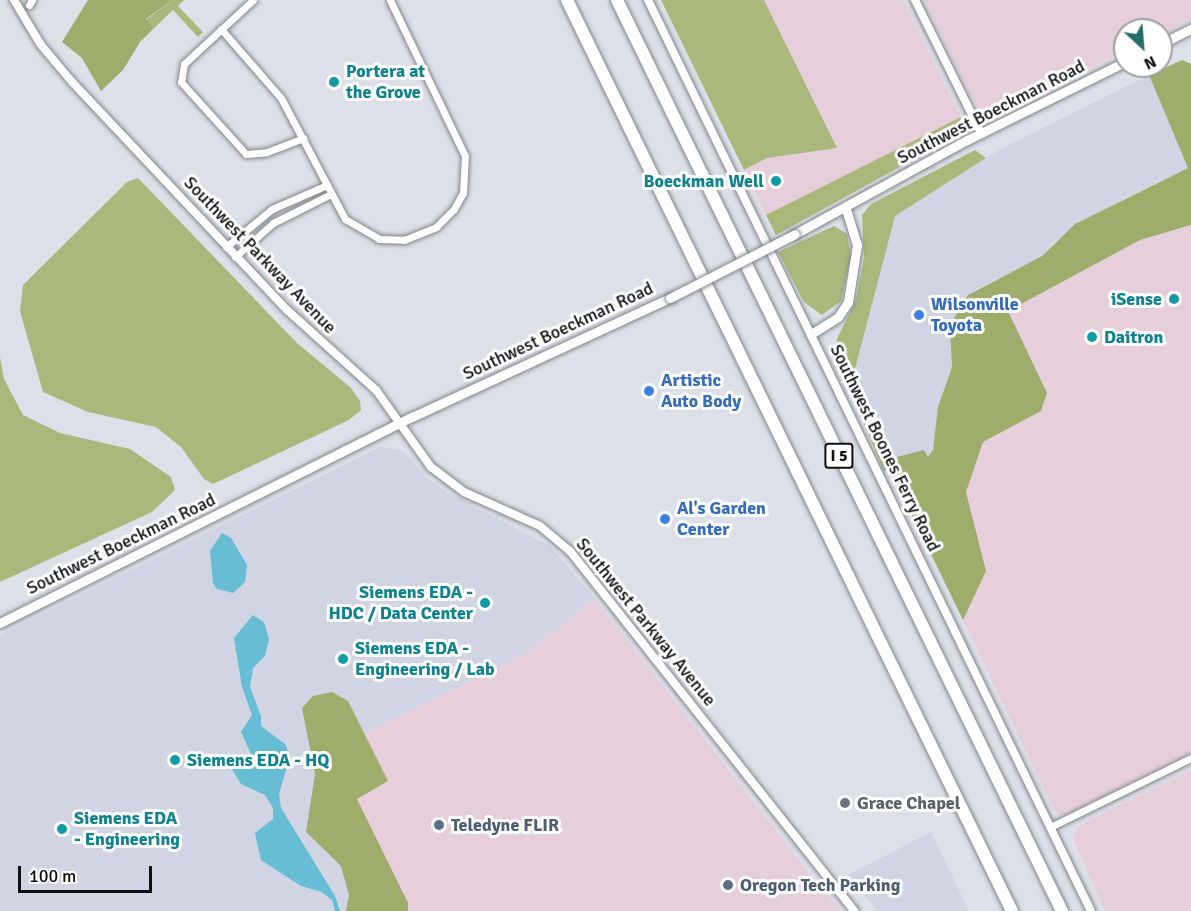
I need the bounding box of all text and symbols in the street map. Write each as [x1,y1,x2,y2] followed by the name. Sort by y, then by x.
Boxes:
[1113,18,1173,78] north arrow
[1141,51,1159,74] text: N
[894,55,1088,169] street label: Southwest Boeckman Road
[346,61,425,104] place label: Portera at the Grove
[327,75,341,89] marker: Portera at the Grove
[643,170,764,192] place label: Boeckman Well
[179,172,341,338] street label: Southwest Parkway Avenue
[769,174,783,188] marker: Boeckman Well
[459,277,657,385] street label: Southwest Boeckman Road
[1111,288,1162,310] place label: iSense
[1167,292,1181,306] marker: iSense
[931,294,1019,336] place label: Wilsonville Toyota
[912,308,926,322] marker: Wilsonville Toyota
[1104,326,1163,348] place label: Daitron
[1085,330,1099,344] marker: Daitron
[825,341,945,555] street label: Southwest Boones Ferry Road
[661,370,741,412] place label: Artistic Auto Body
[642,384,656,398] marker: Artistic Auto Body
[824,443,854,469] road number: I 5
[23,489,219,599] street label: Southwest Boeckman Road
[677,498,766,540] place label: Al's Garden Center
[658,512,672,526] marker: Al's Garden Center
[572,534,720,710] street label: Southwest Parkway Avenue
[328,582,473,624] place label: Siemens EDA - HDC / Data Center
[478,596,492,610] marker: Siemens EDA - HDC / Data Center
[355,638,495,680] place label: Siemens EDA - Engineering / Lab
[336,652,350,666] marker: Siemens EDA - Engineering / Lab
[187,749,329,771] place label: Siemens EDA - HQ
[168,753,182,767] marker: Siemens EDA - HQ
[857,792,960,814] place label: Grace Chapel
[838,796,852,810] marker: Grace Chapel
[74,808,180,850] place label: Siemens EDA - Engineering
[451,814,559,836] place label: Teledyne FLIR
[432,818,446,832] marker: Teledyne FLIR
[55,822,69,836] marker: Siemens EDA - Engineering
[21,854,154,892] scale bar
[29,865,76,887] text: 100 m
[740,874,900,896] place label: Oregon Tech Parking
[721,878,735,892] marker: Oregon Tech Parking

